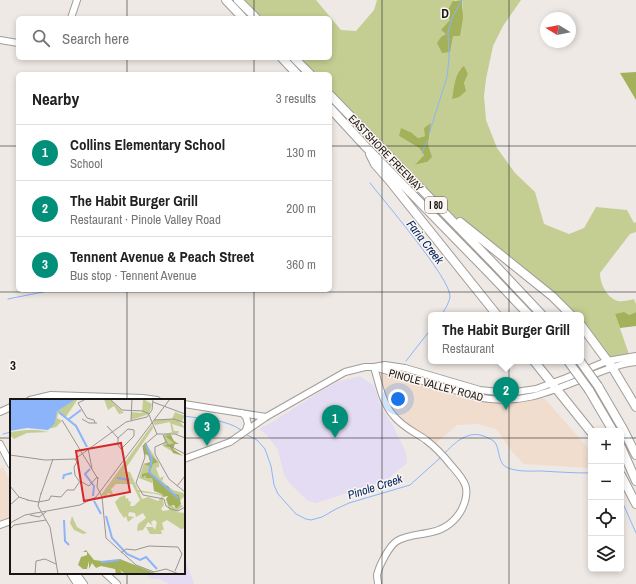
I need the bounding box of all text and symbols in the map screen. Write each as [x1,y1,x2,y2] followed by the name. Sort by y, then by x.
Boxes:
[441,5,449,22] text: D
[540,12,576,48] north arrow
[16,16,332,60] search box
[30,27,52,49] icon: search
[62,28,129,49] text: Search here
[32,87,79,110] text: Nearby
[276,90,316,107] text: 3 results
[346,112,426,194] street label: EASTSHORE FREEWAY
[70,134,225,155] text: Collins Elementary School
[42,144,48,161] text: 1
[286,144,316,161] text: 130 m
[70,155,103,172] text: School
[70,190,198,211] text: The Habit Burger Grill
[425,197,447,213] road number: I 80
[42,200,48,217] text: 2
[286,200,316,217] text: 200 m
[70,211,221,228] text: Restaurant · Pinole Valley Road
[403,217,448,268] water label: Faria Creek
[70,246,254,267] text: Tennent Avenue & Peach Street
[42,256,48,273] text: 3
[286,256,316,273] text: 360 m
[70,267,196,284] text: Bus stop · Tennent Avenue
[428,312,584,364] popup
[442,319,570,340] text: The Habit Burger Grill
[442,340,494,357] text: Restaurant
[10,357,16,374] text: 3
[387,366,485,404] street label: PINOLE VALLEY ROAD
[493,377,519,410] pin: 2
[388,389,408,409] your location
[10,399,185,574] inset map
[322,405,348,438] pin: 1
[194,413,220,446] pin: 3
[588,428,624,572] map controls
[588,428,624,464] button: +
[588,464,624,500] button: −
[345,470,406,503] water label: Pinole Creek
[588,500,624,536] button: locate
[588,536,624,572] button: layers

